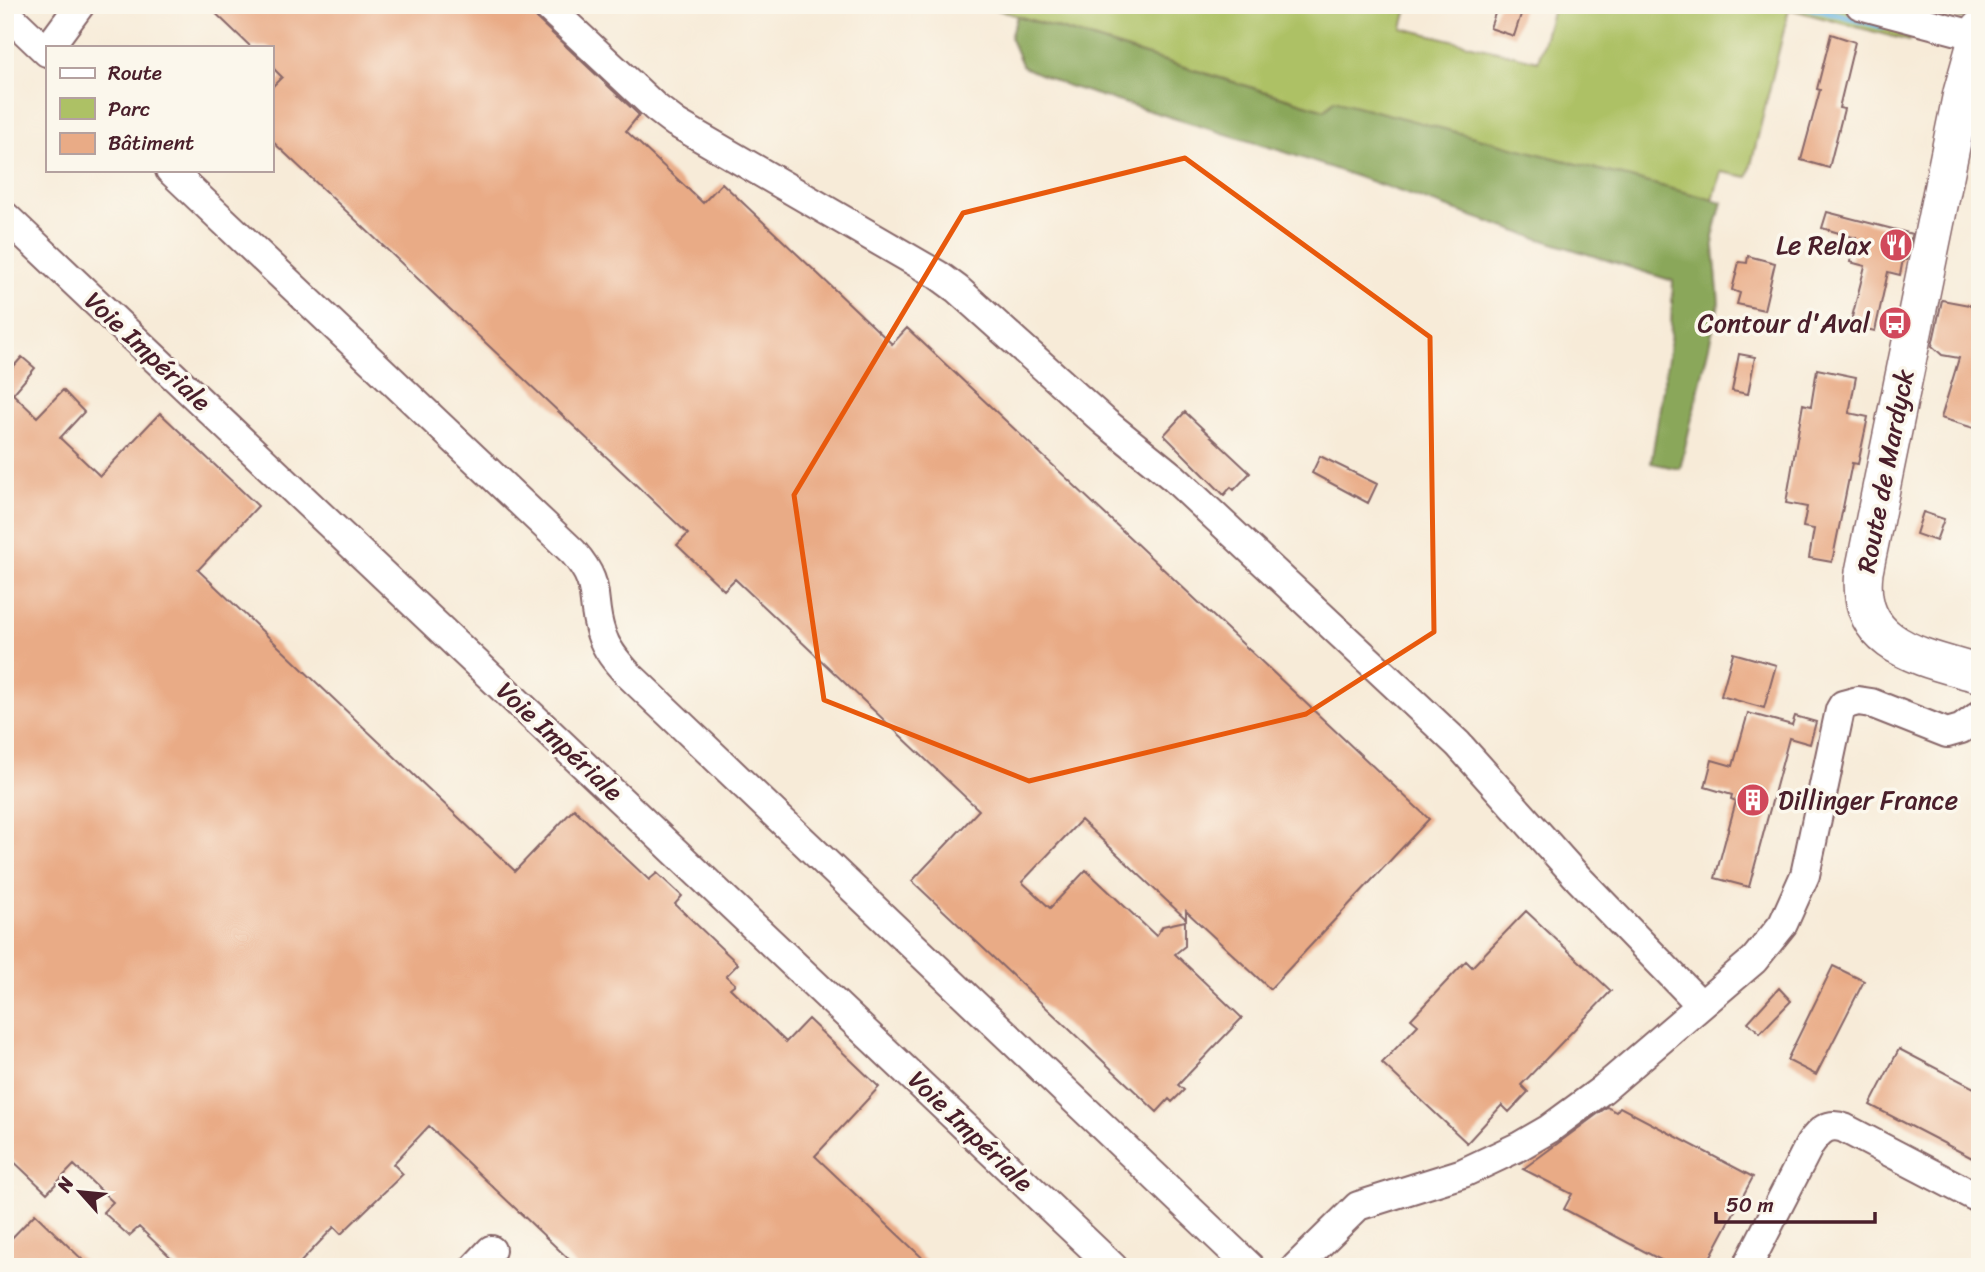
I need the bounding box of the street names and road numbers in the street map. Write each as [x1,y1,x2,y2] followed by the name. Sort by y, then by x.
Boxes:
[73,279,223,423] street label: Voie Impériale
[1843,365,1927,577] street label: Route de Mardyck
[485,669,635,813] street label: Voie Impériale
[897,1058,1045,1204] street label: Voie Impériale

